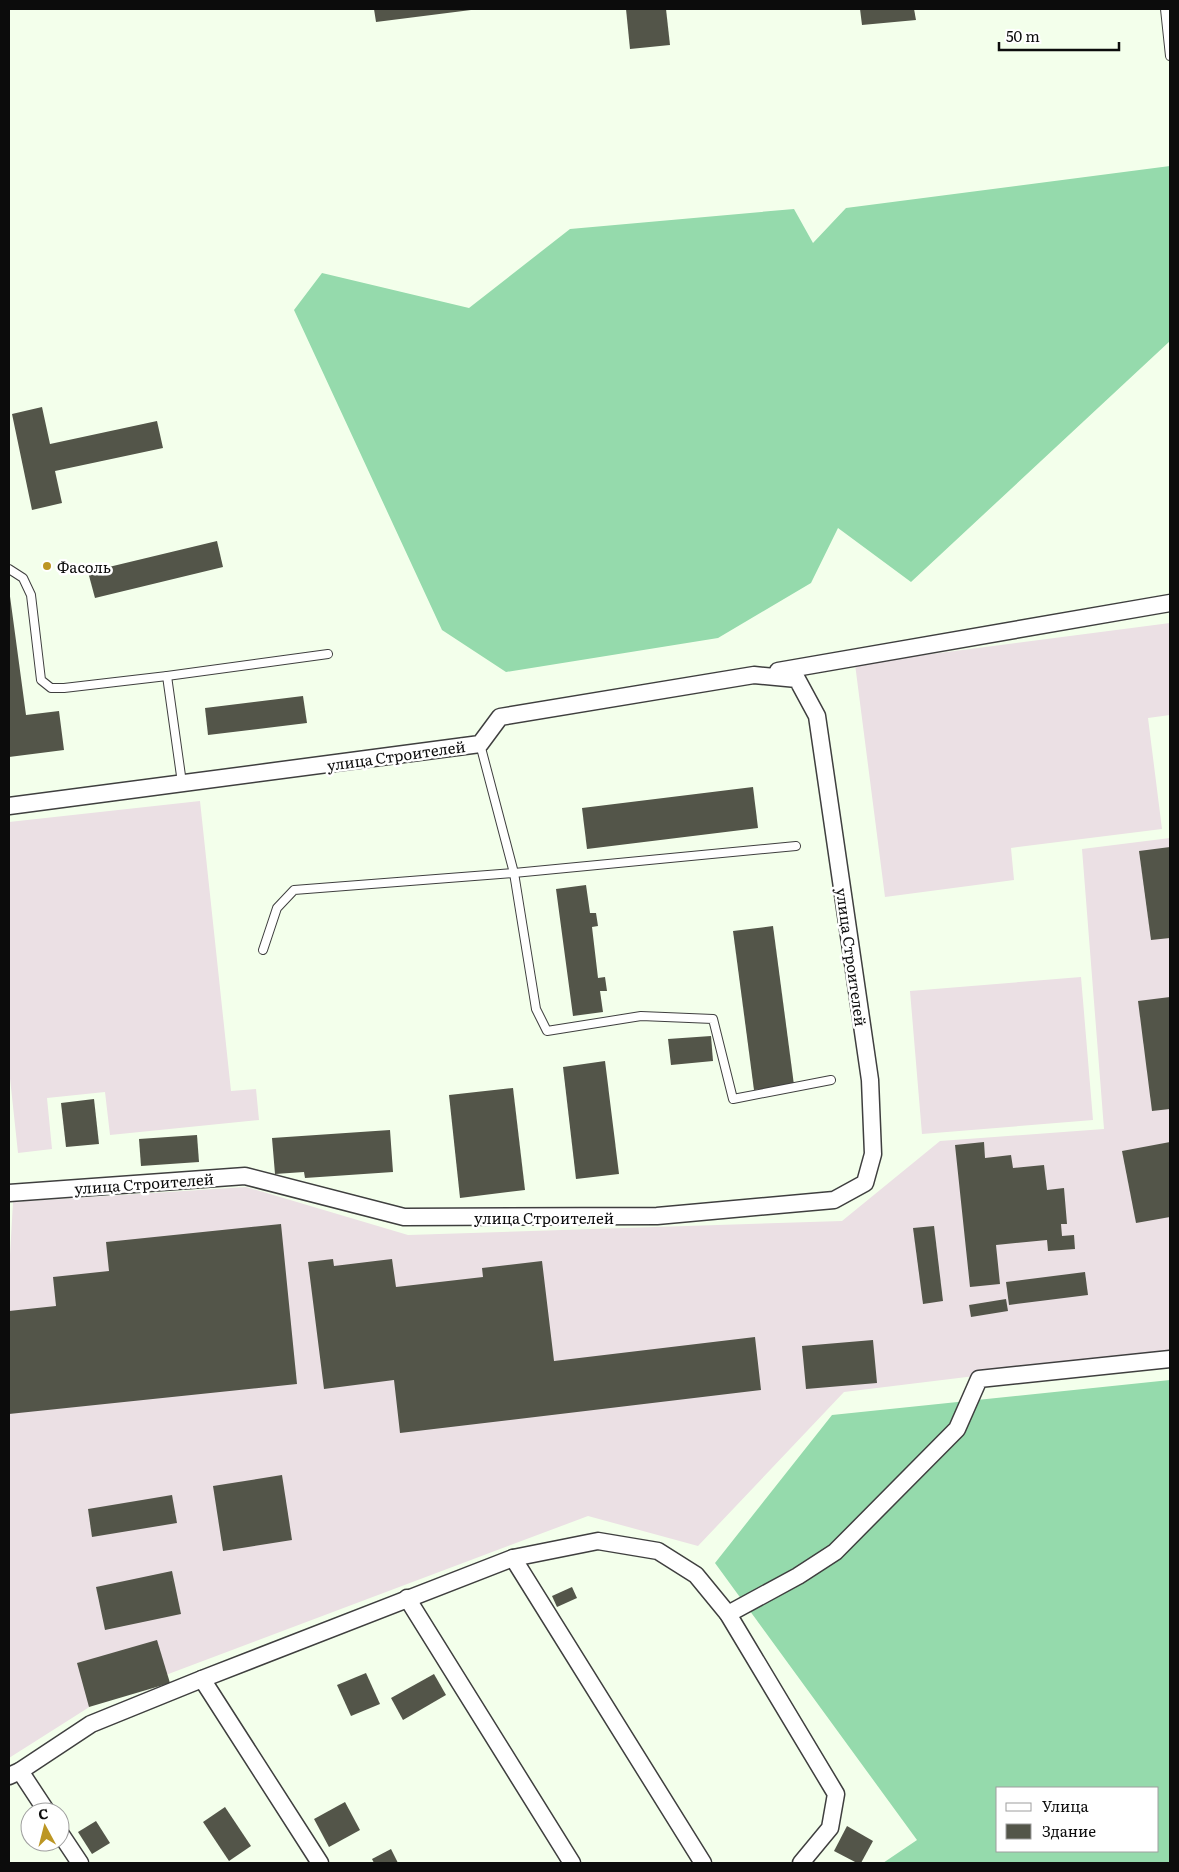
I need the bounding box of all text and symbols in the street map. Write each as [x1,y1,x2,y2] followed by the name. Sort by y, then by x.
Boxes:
[999,20,1119,52] scale bar
[1006,24,1040,47] text: 50 m
[57,555,111,578] place label: Фасоль
[41,560,53,572] marker: Фасоль
[325,734,467,776] street label: улица Строителей
[831,886,873,1028] street label: улица Строителей
[73,1167,215,1199] street label: улица Строителей
[474,1206,614,1229] street label: улица Строителей
[996,1787,1159,1852] legend
[1042,1794,1090,1817] text: Улица
[20,1802,70,1852] north arrow
[37,1803,49,1824] text: С
[1042,1819,1096,1842] text: Здание

